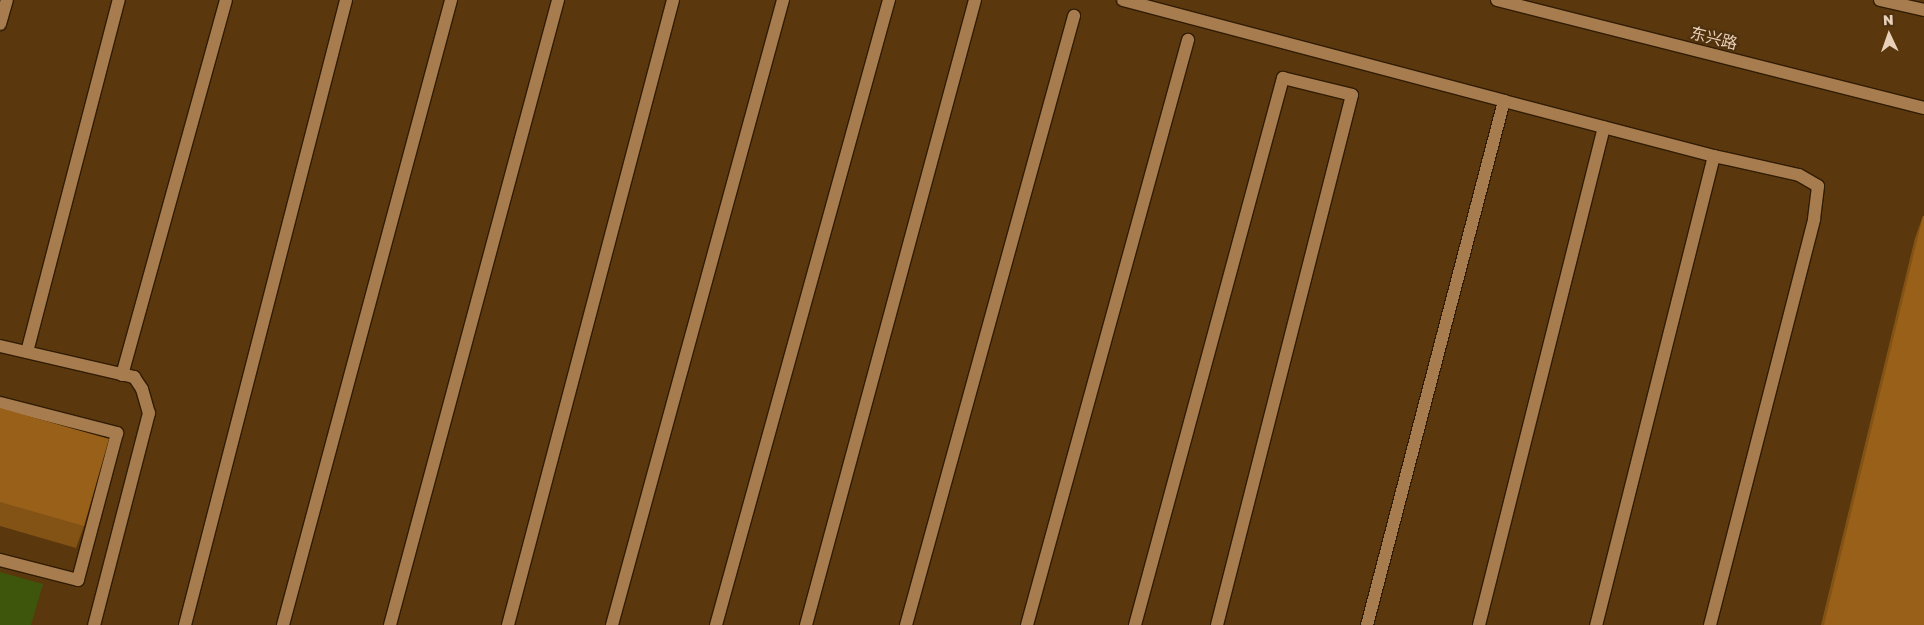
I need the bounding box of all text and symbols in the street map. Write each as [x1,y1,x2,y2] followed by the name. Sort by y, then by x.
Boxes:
[1864,10,1914,60] north arrow
[1882,11,1894,28] text: N
[1688,23,1740,53] street label: 东兴路

